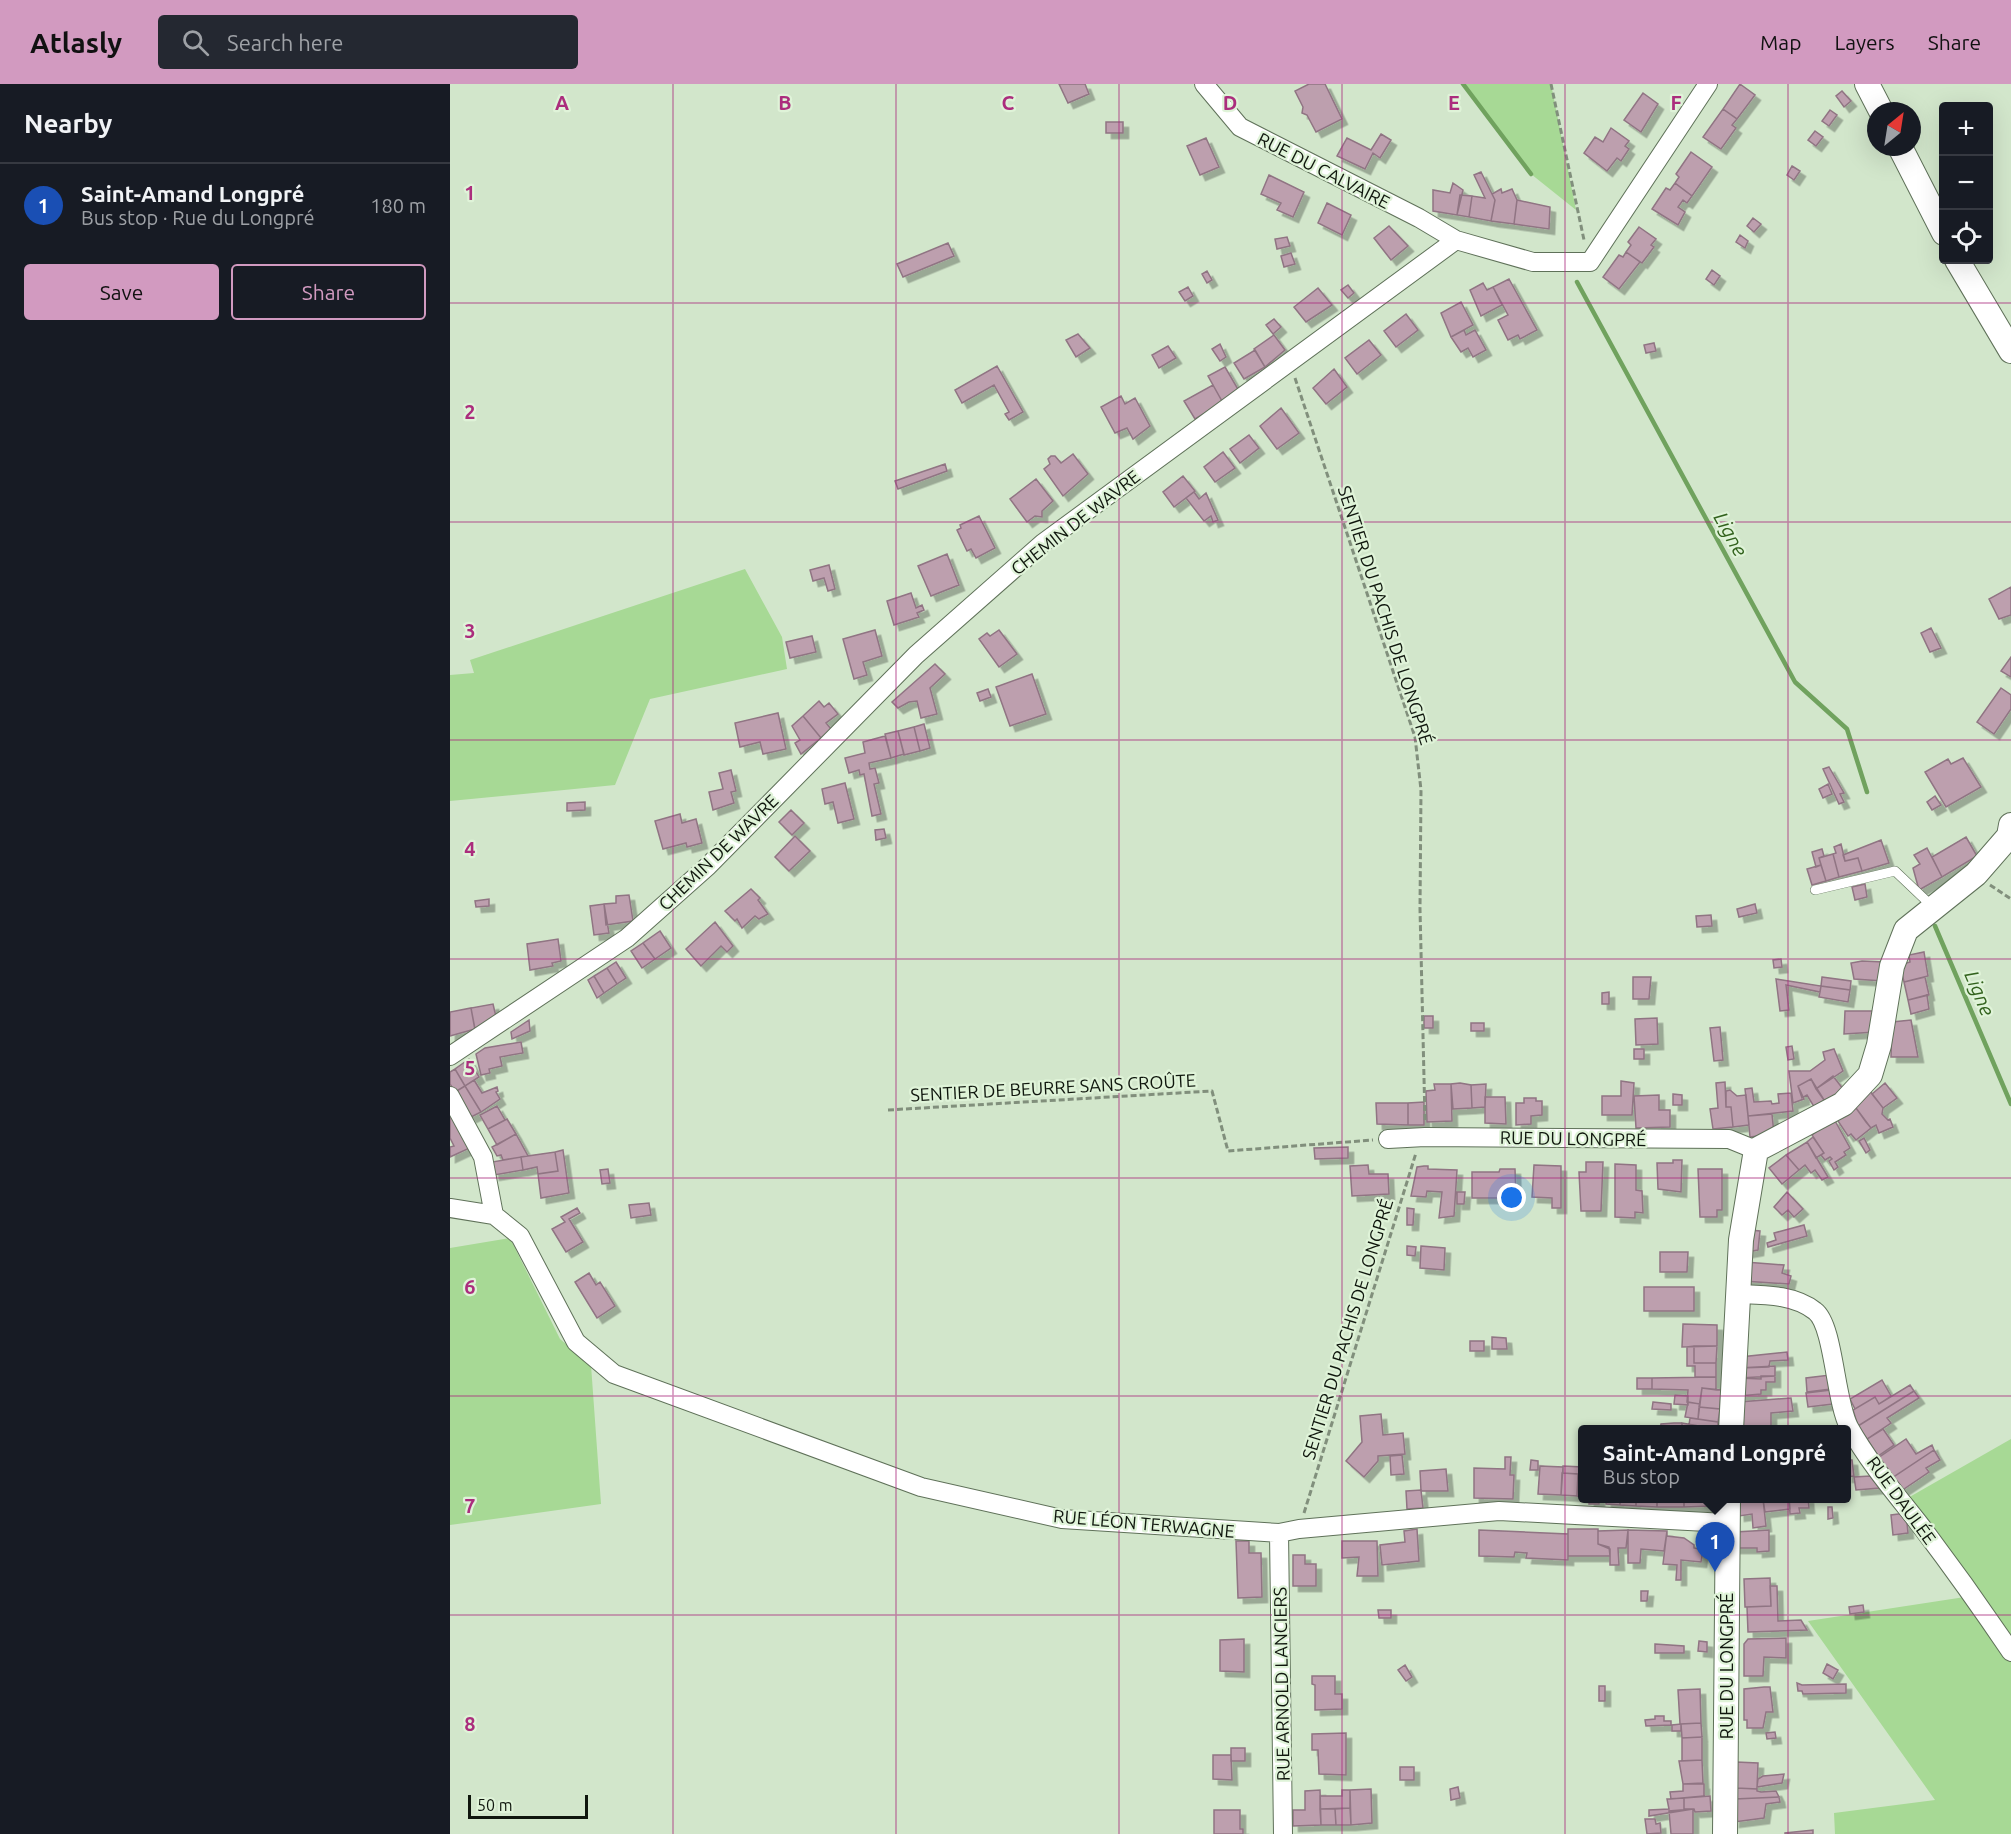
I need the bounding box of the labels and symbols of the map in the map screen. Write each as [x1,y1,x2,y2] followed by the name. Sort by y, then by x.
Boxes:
[555,91,569,114] text: A
[778,91,792,114] text: B
[1002,91,1015,114] text: C
[1223,91,1237,114] text: D
[1448,91,1460,114] text: E
[1670,91,1682,114] text: F
[1867,102,1921,156] north arrow
[1255,128,1393,212] street label: RUE DU CALVAIRE
[464,181,476,204] text: 1
[464,400,476,423] text: 2
[1007,466,1143,578] street label: CHEMIN DE WAVRE
[1335,483,1438,747] street label: SENTIER DU PACHIS DE LONGPRÉ
[1710,508,1752,560] water label: Ligne
[464,619,476,642] text: 3
[654,790,782,914] street label: CHEMIN DE WAVRE
[464,837,476,860] text: 4
[1960,967,2000,1019] water label: Ligne
[464,1056,476,1079] text: 5
[910,1069,1196,1104] street label: SENTIER DE BEURRE SANS CROÛTE
[1500,1126,1646,1149] street label: RUE DU LONGPRÉ
[1497,1183,1526,1212] your location
[1297,1196,1396,1462] street label: SENTIER DU PACHIS DE LONGPRÉ
[464,1275,476,1298] text: 6
[1863,1452,1941,1548] street label: RUE DAULÉE
[464,1494,476,1517] text: 7
[1053,1504,1236,1541] street label: RUE LÉON TERWAGNE
[1696,1522,1734,1572] pin: 1
[1269,1587,1293,1781] street label: RUE ARNOLD LANCIERS
[1715,1593,1736,1739] street label: RUE DU LONGPRÉ
[464,1712,476,1735] text: 8
[468,1792,588,1820] scale bar

